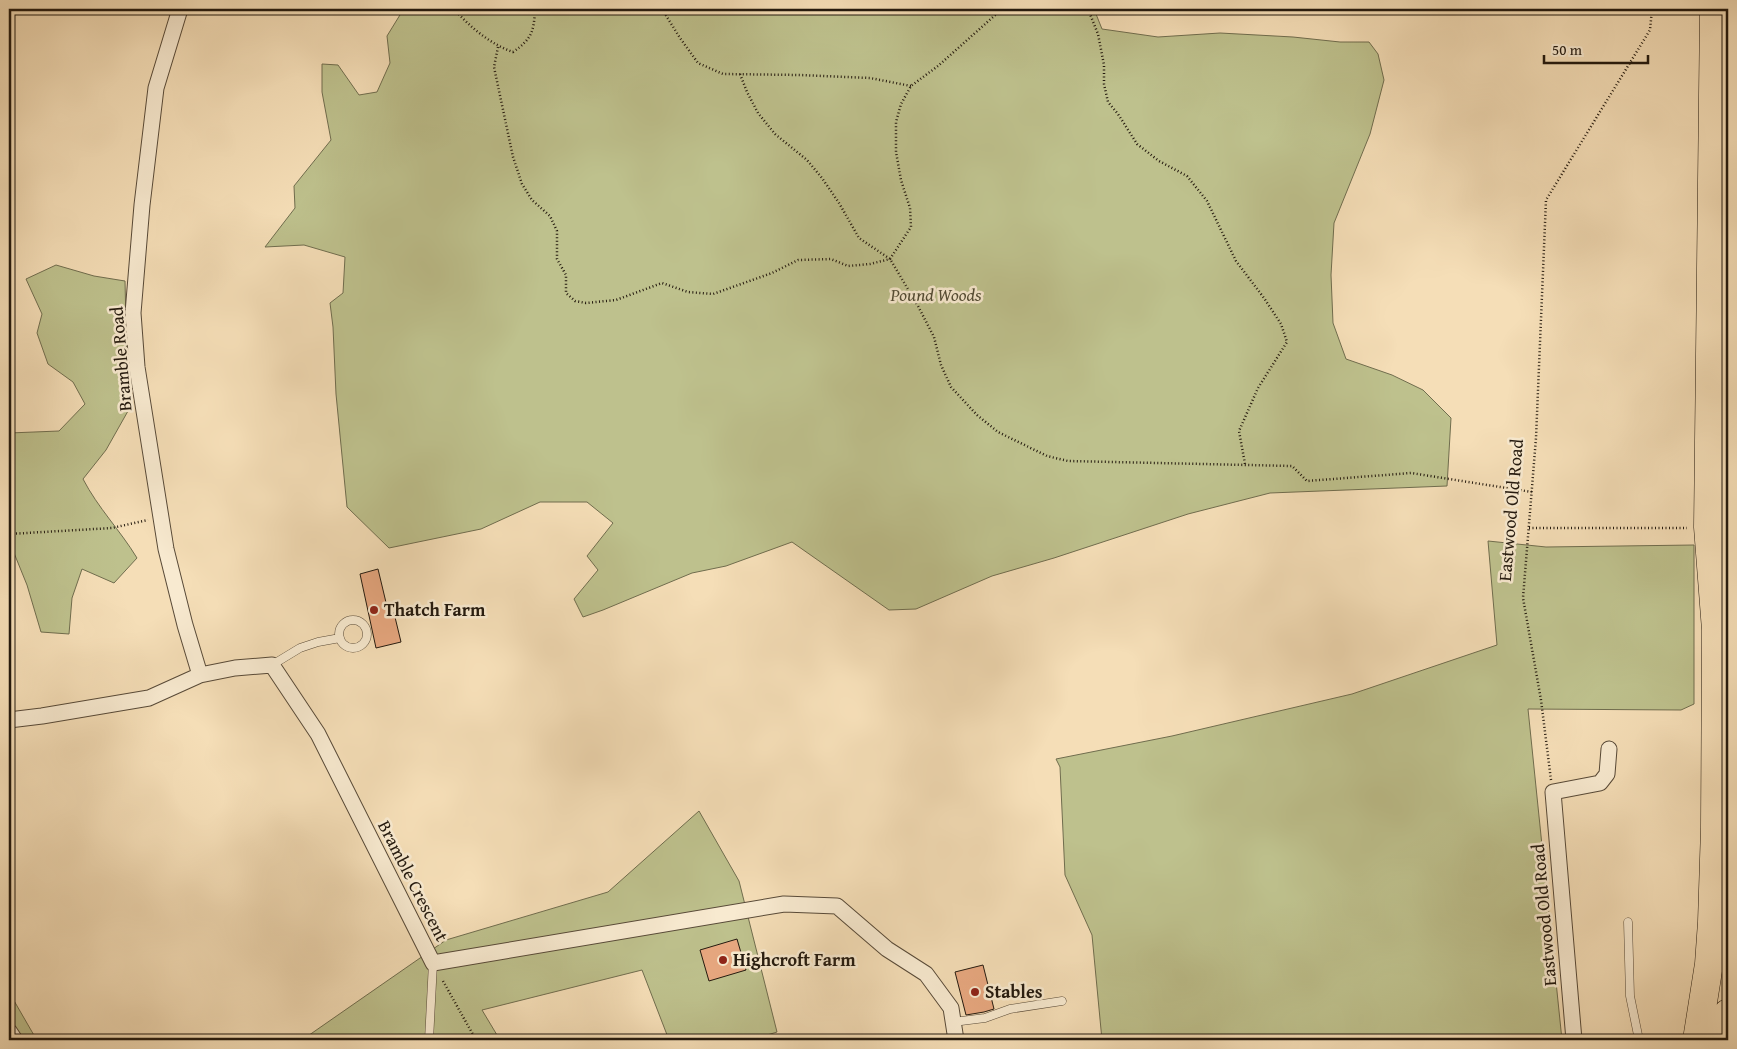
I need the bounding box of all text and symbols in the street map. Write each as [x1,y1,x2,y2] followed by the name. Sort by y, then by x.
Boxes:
[1544,32,1648,64] scale bar
[1552,39,1583,60] text: 50 m
[889,281,982,308] park label: Pound Woods
[102,305,139,413] street label: Bramble Road
[1491,437,1530,582] street label: Eastwood Old Road
[384,596,486,623] place label: Thatch Farm
[368,604,380,616] marker: Thatch Farm
[371,815,456,947] street label: Bramble Crescent
[1524,842,1563,987] street label: Eastwood Old Road
[733,946,856,973] place label: Highcroft Farm
[717,954,729,966] marker: Highcroft Farm
[985,978,1043,1005] place label: Stables
[969,986,981,998] marker: Stables

